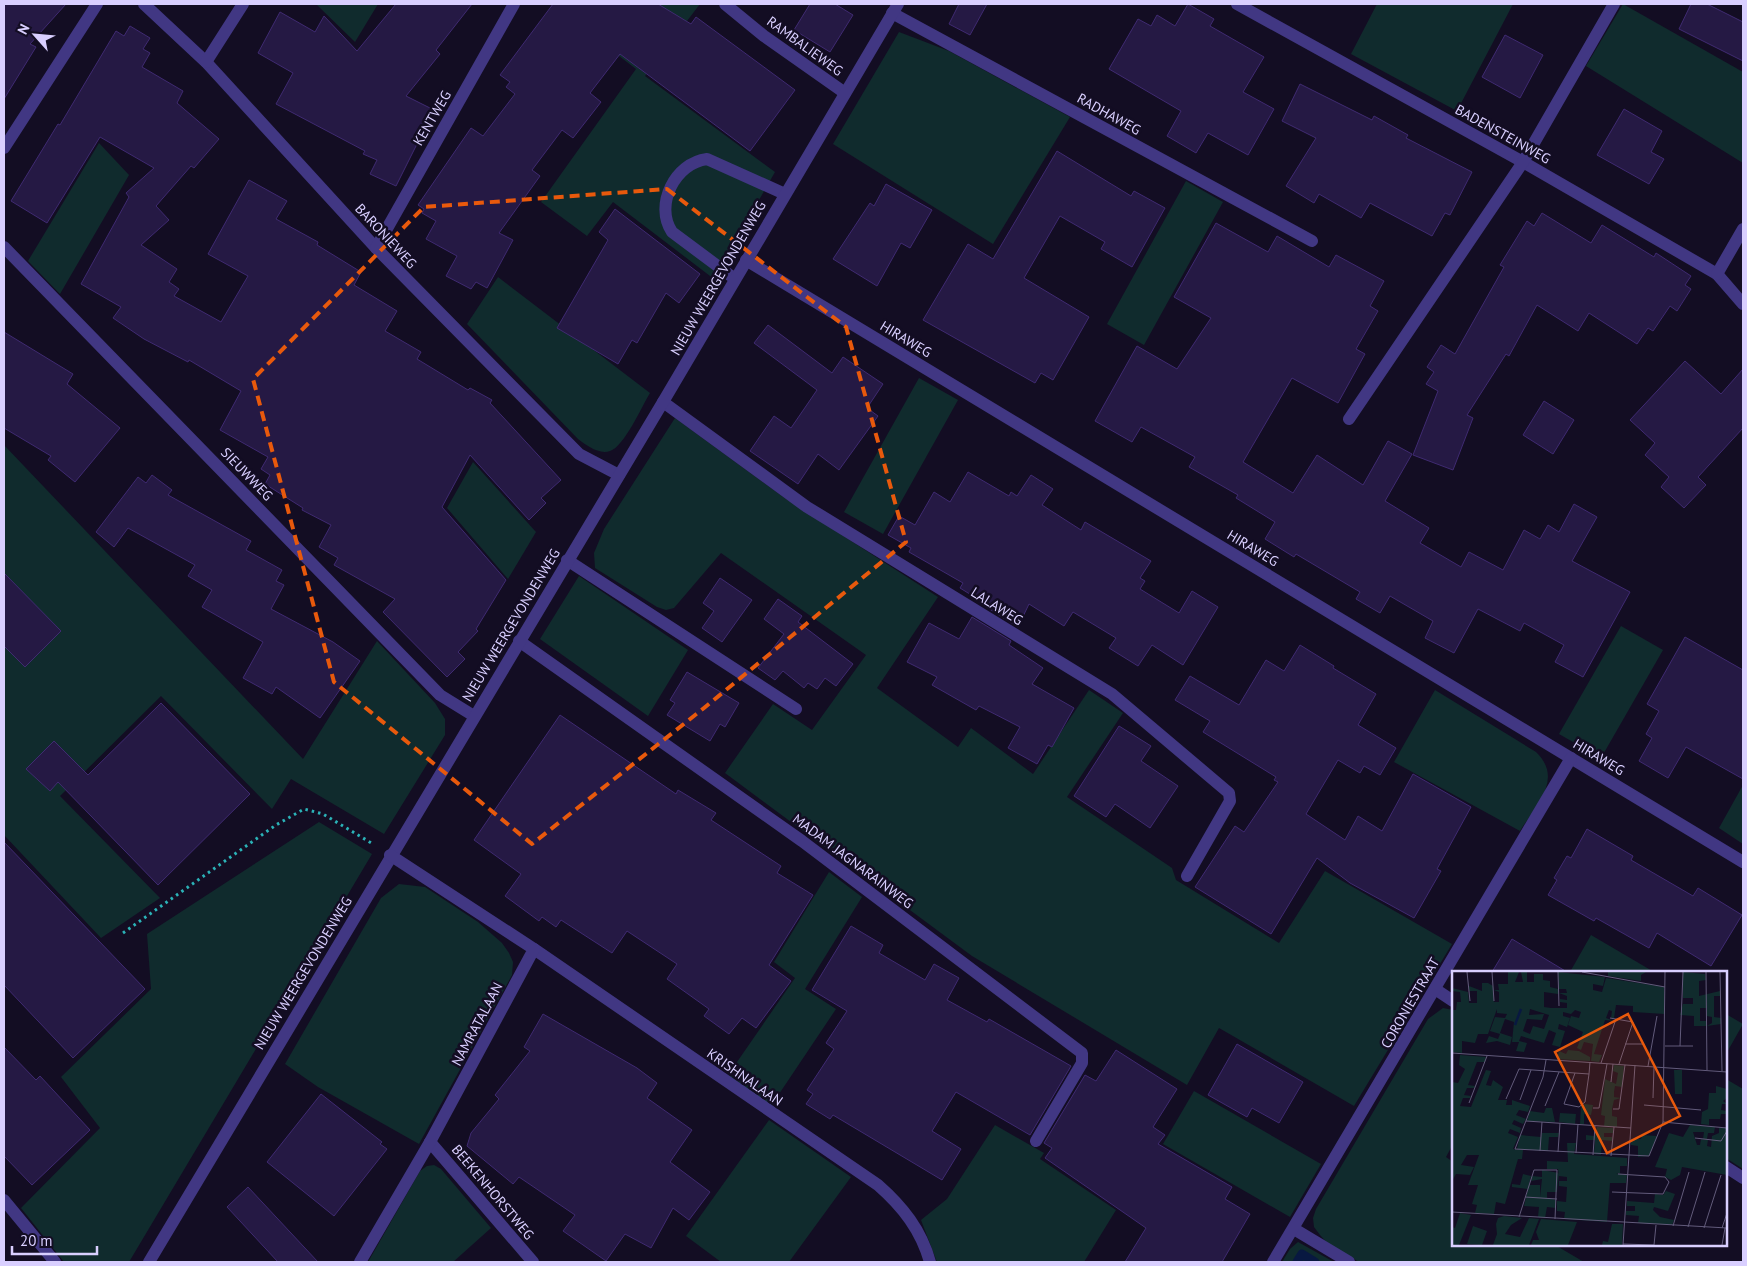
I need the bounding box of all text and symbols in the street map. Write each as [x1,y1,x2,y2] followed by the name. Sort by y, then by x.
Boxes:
[10,10,60,60] north arrow
[763,12,847,80] street label: RAMBALIEWEG
[13,21,34,37] text: N
[409,87,455,149] street label: KENTWEG
[1074,89,1144,139] street label: RADHAWEG
[1452,100,1554,168] street label: BADENSTEINWEG
[666,197,770,359] street label: NIEUW WEERGEVONDENWEG
[351,200,421,272] street label: BARONIEWEG
[877,317,935,361] street label: HIRAWEG
[217,444,277,504] street label: SIEUWWEG
[1224,526,1282,570] street label: HIRAWEG
[458,545,564,705] street label: NIEUW WEERGEVONDENWEG
[968,583,1026,629] street label: LALAWEG
[1570,735,1628,779] street label: HIRAWEG
[789,810,917,912] street label: MADAM JAGNARAINWEG
[250,893,356,1053] street label: NIEUW WEERGEVONDENWEG
[1377,954,1443,1052] street label: CORONIESTRAAT
[1452,971,1727,1246] inset map
[447,979,507,1069] street label: NAMRATALAAN
[704,1044,786,1110] street label: KRISHNALAAN
[448,1141,538,1243] street label: BEEKENHORSTWEG
[12,1224,98,1256] scale bar
[20,1231,53,1250] text: 20 m

